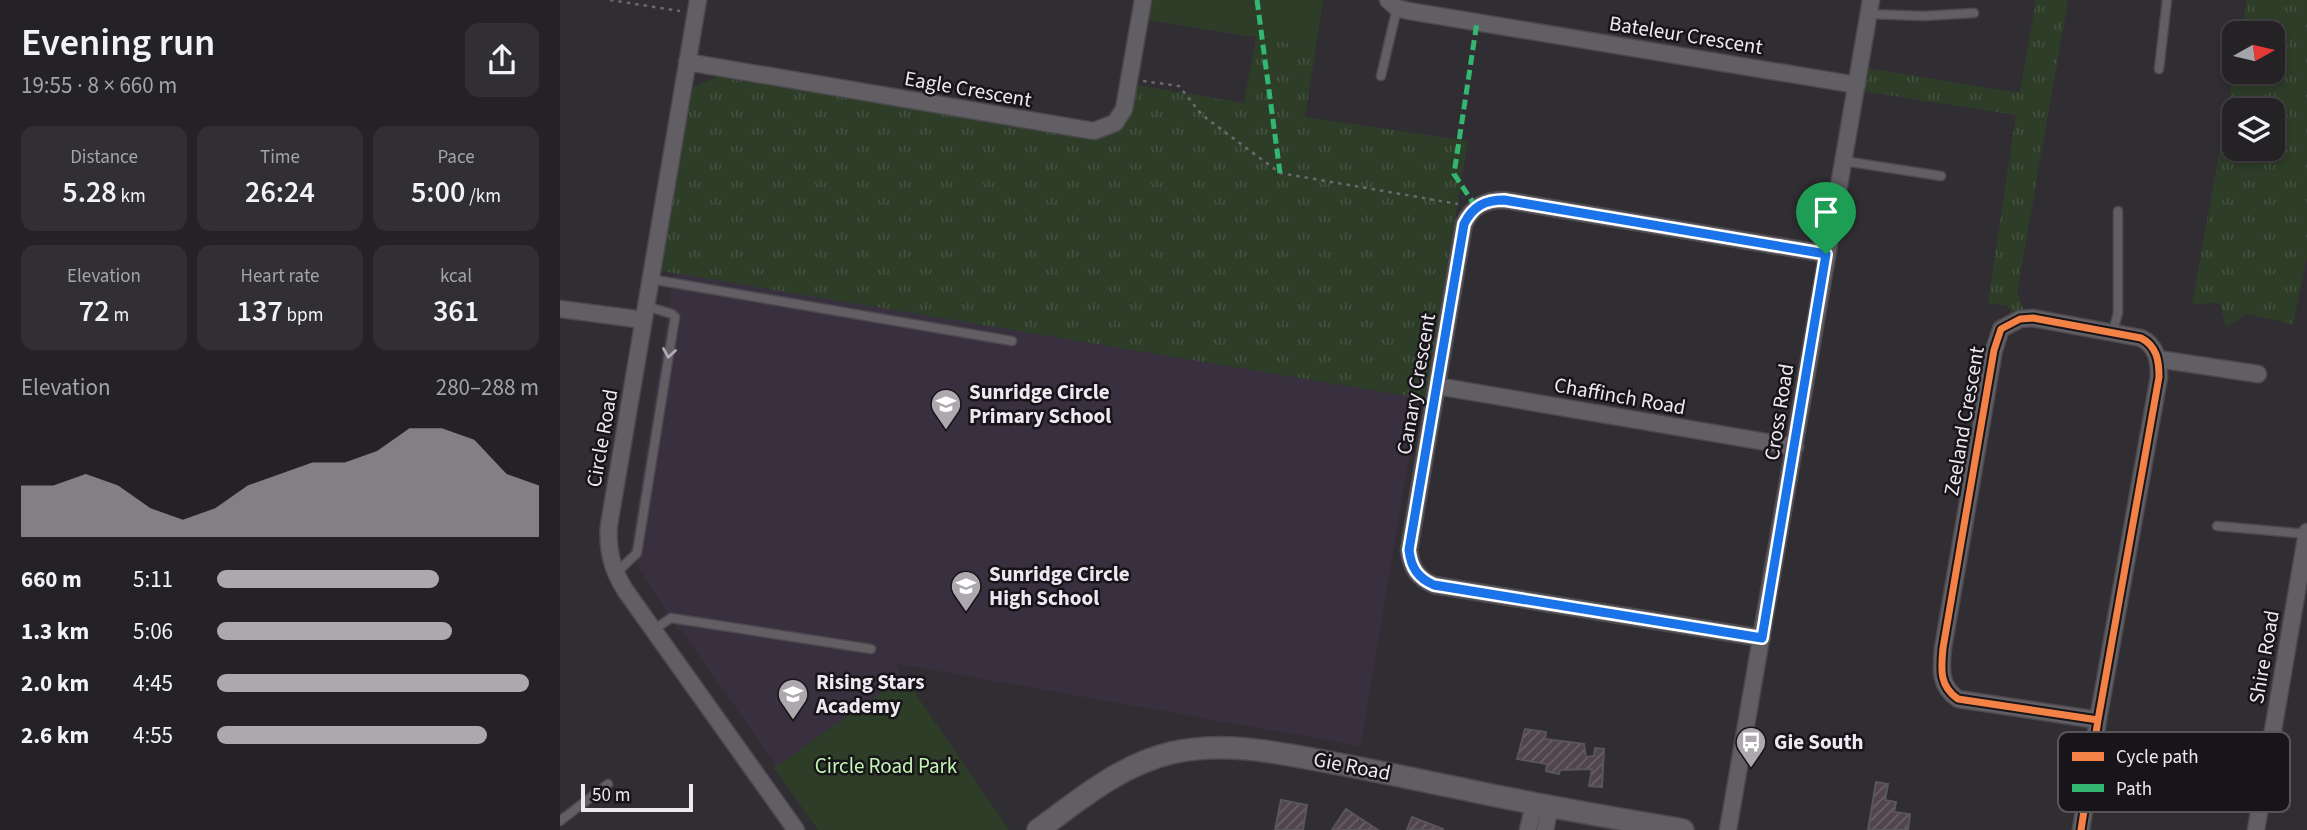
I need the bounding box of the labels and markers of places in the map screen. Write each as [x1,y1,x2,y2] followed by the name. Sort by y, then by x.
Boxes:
[1796,182,1856,254] pin
[969,377,1111,431] place label: Sunridge Circle Primary School
[929,387,963,431] school or university icon: Sunridge Circle Primary School
[989,559,1130,613] place label: Sunridge Circle High School
[949,569,983,613] school or university icon: Sunridge Circle High School
[815,667,924,721] place label: Rising Stars Academy
[776,677,810,721] school or university icon: Rising Stars Academy
[1734,725,1768,769] bus stop icon: Gie South
[1774,727,1864,757] place label: Gie South

